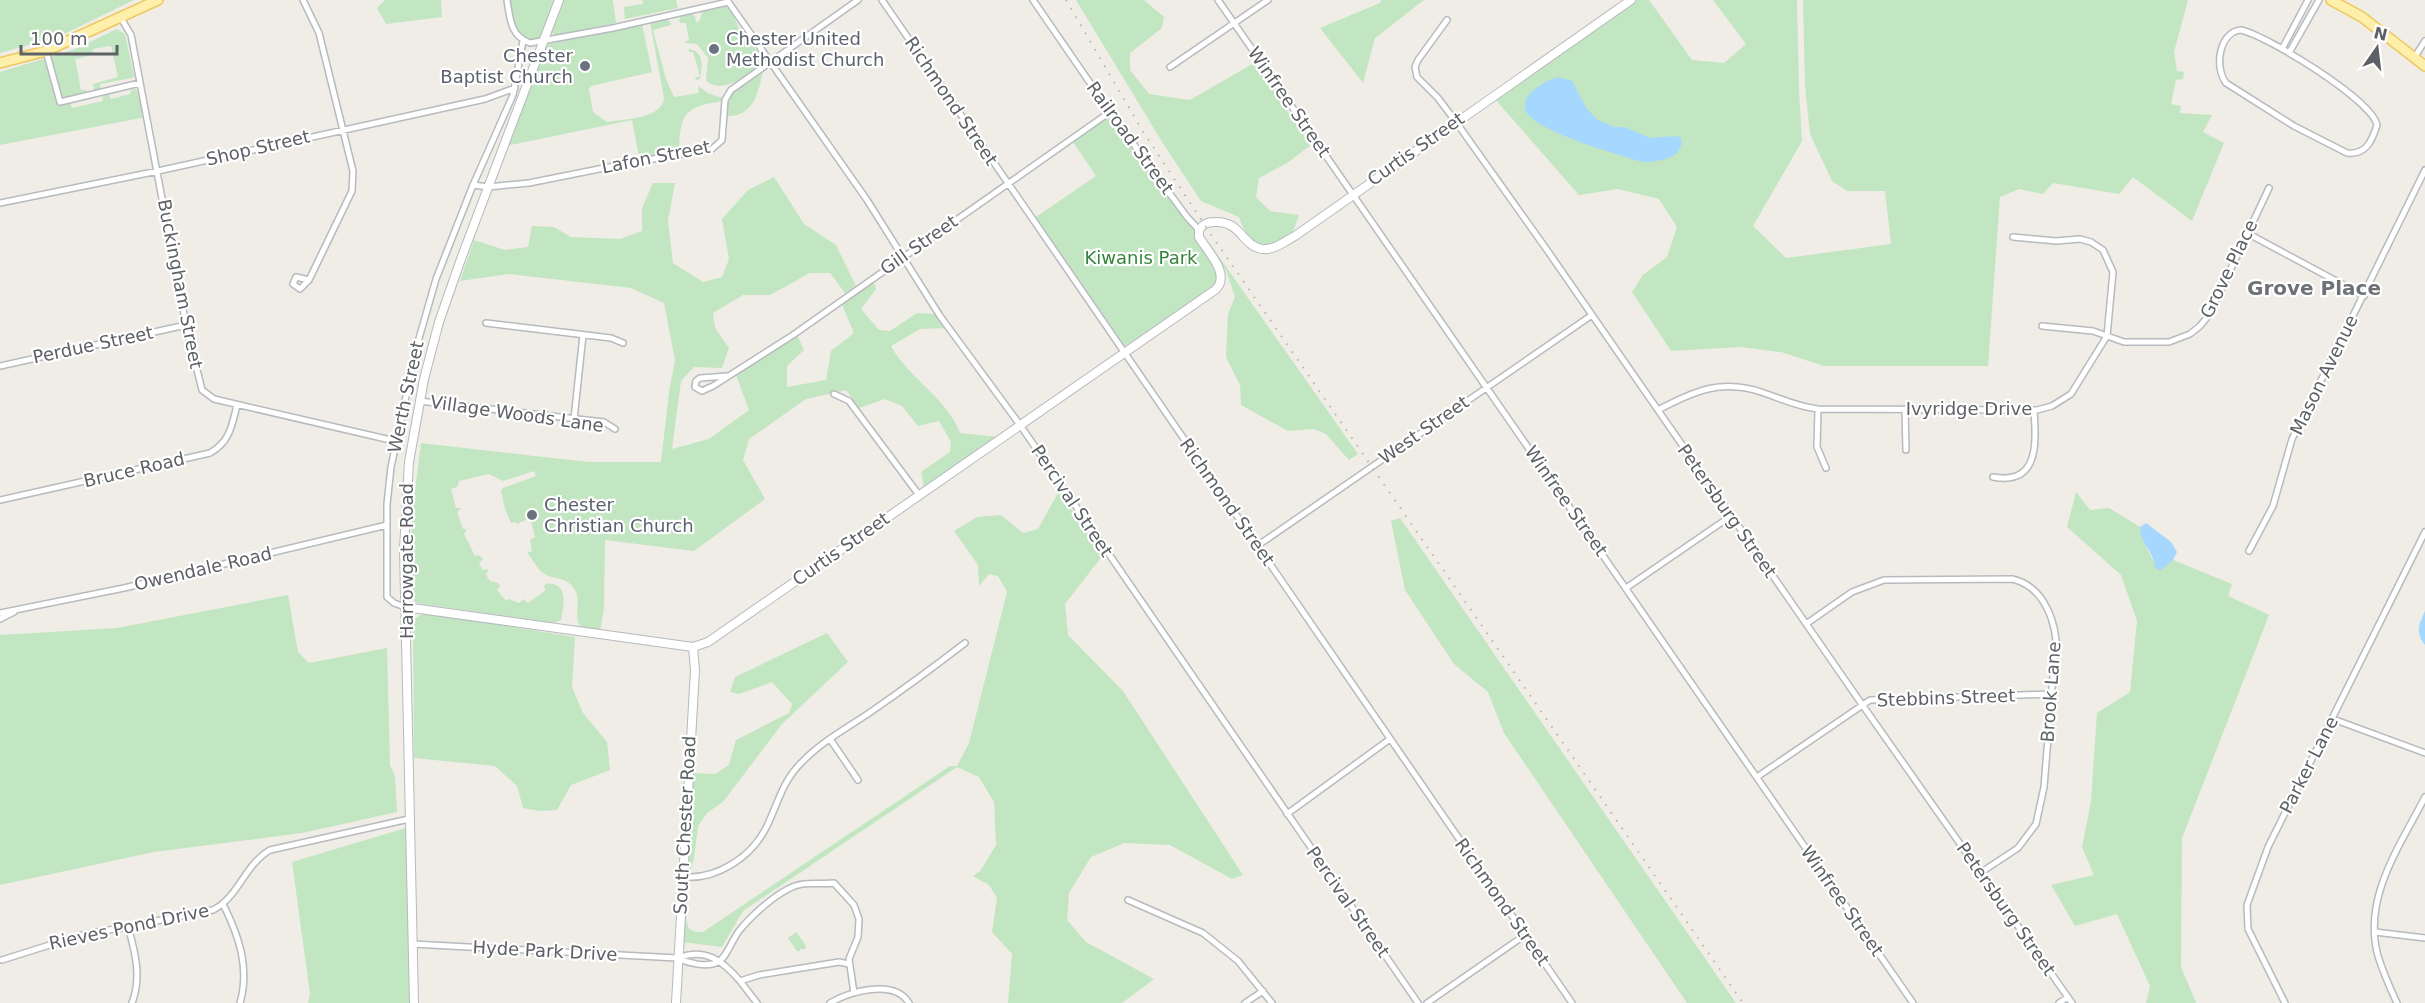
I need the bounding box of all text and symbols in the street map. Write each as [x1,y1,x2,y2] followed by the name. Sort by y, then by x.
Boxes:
[21,18,117,56] scale bar
[2347,18,2407,78] north arrow
[2372,23,2389,45] text: N
[30,28,88,49] text: 100 m
[726,28,884,70] place label: Chester United Methodist Church
[901,32,1002,169] street label: Richmond Street
[707,42,721,56] marker: Chester United Methodist Church
[1244,43,1335,161] street label: Winfree Street
[440,45,574,87] place label: Chester Baptist Church
[578,59,592,73] marker: Chester Baptist Church
[1083,77,1178,198] street label: Railroad Street
[1363,108,1468,190] street label: Curtis Street
[204,125,312,170] street label: Shop Street
[600,136,712,177] street label: Lafon Street
[154,197,207,370] street label: Buckingham Street
[876,210,961,279] street label: Gill Street
[2196,216,2262,322] street label: Grove Place
[1085,247,1198,268] park label: Kiwanis Park
[2247,276,2381,300] district label: Grove Place
[2285,311,2362,438] street label: Mason Avenue
[31,321,155,368] street label: Perdue Street
[383,339,428,455] street label: Werth Street
[429,391,605,436] street label: Village Woods Lane
[1375,391,1473,468] street label: West Street
[1906,398,2032,419] street label: Ivyridge Drive
[1176,434,1279,569] street label: Richmond Street
[1674,440,1781,581] street label: Petersburg Street
[1027,441,1118,561] street label: Percival Street
[1521,442,1612,560] street label: Winfree Street
[81,448,186,491] street label: Bruce Road
[396,483,417,639] street label: Harrowgate Road
[544,494,694,536] place label: Chester Christian Church
[525,508,539,522] marker: Chester Christian Church
[788,508,893,590] street label: Curtis Street
[132,542,274,595] street label: Owendale Road
[2037,641,2065,743] street label: Brook Lane
[1876,685,2016,710] street label: Stebbins Street
[2275,713,2342,817] street label: Parker Lane
[669,735,700,915] street label: South Chester Road
[1451,834,1554,969] street label: Richmond Street
[1953,838,2060,979] street label: Petersburg Street
[1302,842,1394,961] street label: Percival Street
[1797,842,1888,960] street label: Winfree Street
[47,899,211,954] street label: Rieves Pond Drive
[472,936,618,965] street label: Hyde Park Drive

